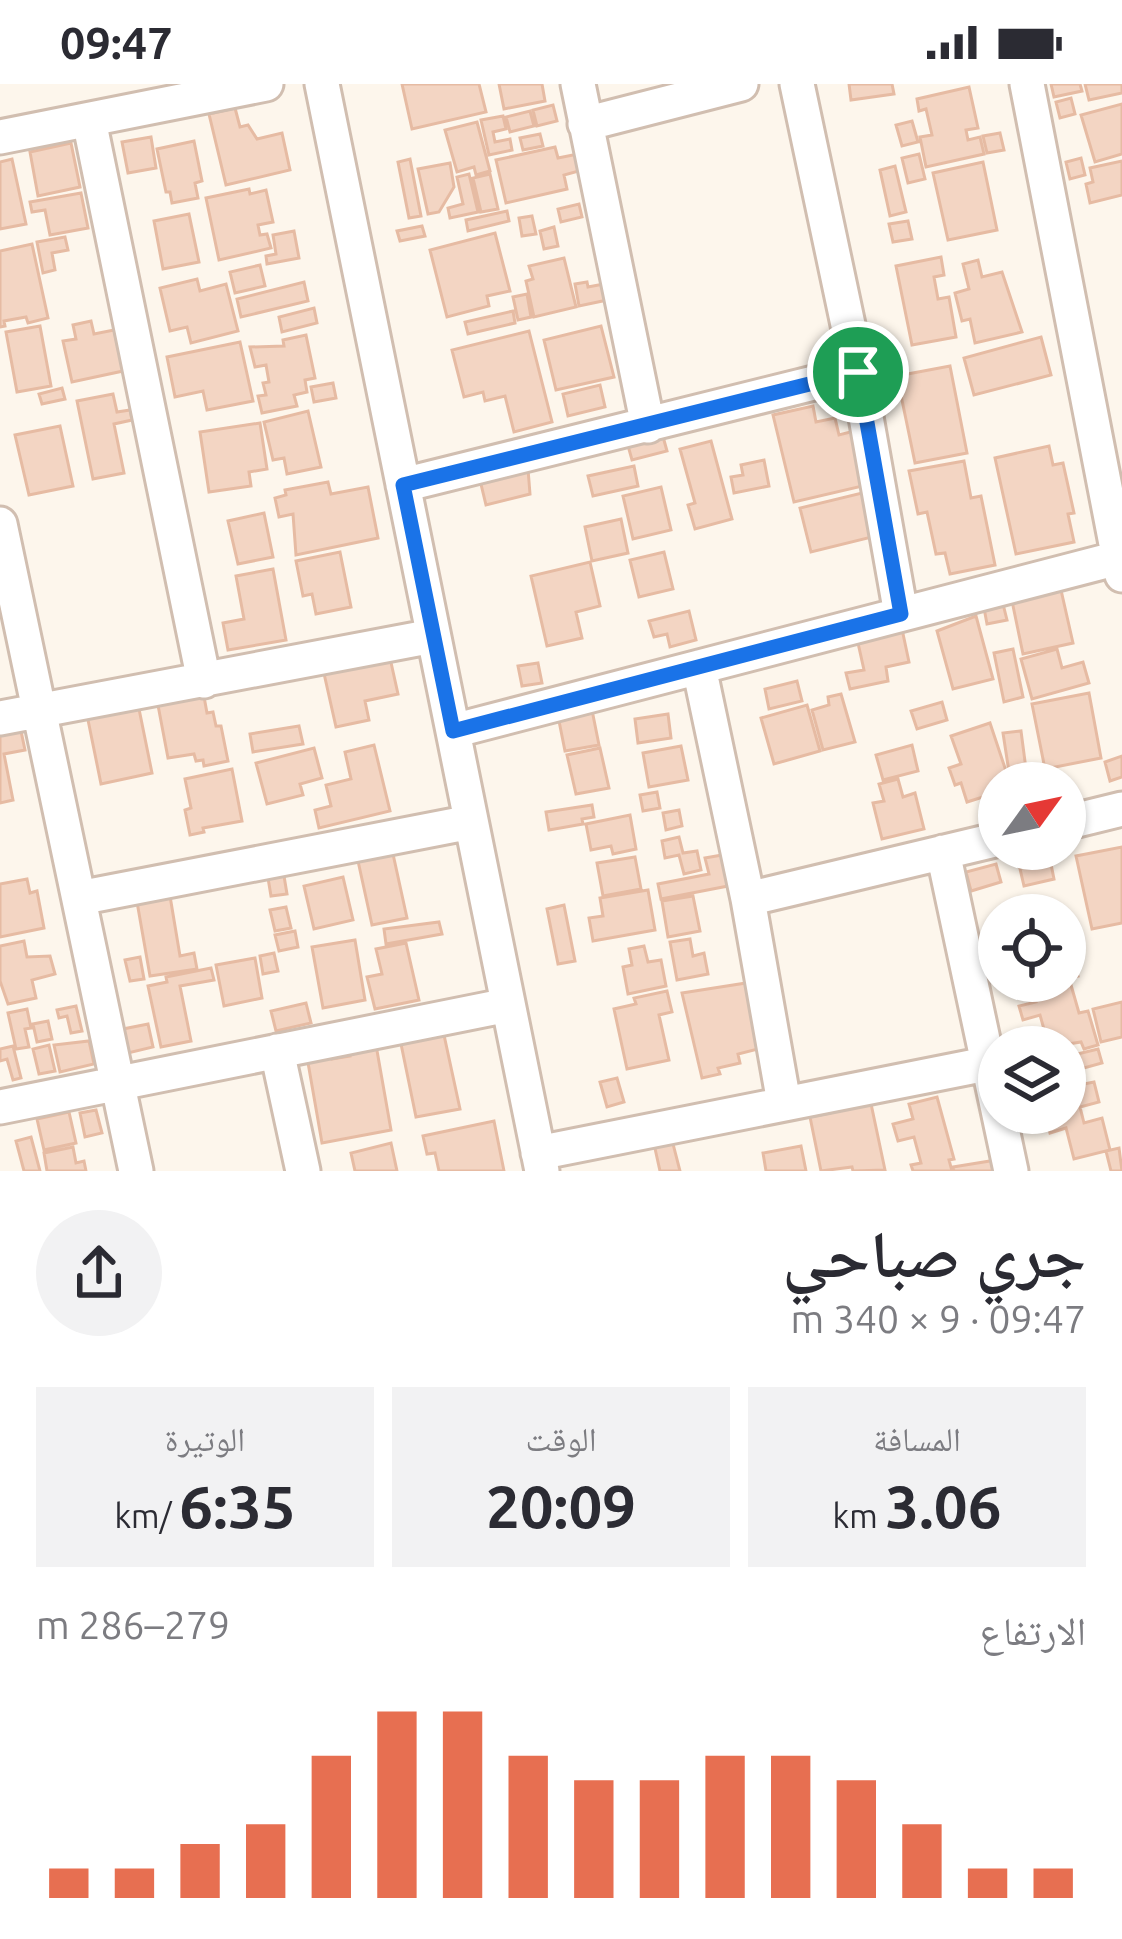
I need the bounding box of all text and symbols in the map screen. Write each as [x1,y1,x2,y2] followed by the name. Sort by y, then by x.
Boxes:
[60,17,173,68] text: 09:47
[807,321,909,423] pin
[825,339,891,405] icon: arrive
[978,762,1086,870] north arrow
[978,762,1086,1134] map controls
[978,894,1086,1002] button: locate
[978,1026,1086,1134] button: layers
[36,1210,162,1336] button: share
[782,1215,1086,1289] text: جري صباحي
[790,1297,1086,1340] text: 09:47 · 9 × 340 m
[165,1420,245,1457] text: الوتيرة
[525,1420,597,1457] text: الوقت
[873,1420,961,1457] text: المسافة
[179,1472,296,1539] text: 6:35
[486,1472,636,1539] text: 20:09
[885,1472,1002,1539] text: 3.06
[114,1497,179,1534] text: /km
[833,1497,885,1534] text: km
[36,1603,230,1646] text: 279–286 m
[980,1609,1086,1652] text: الارتفاع

